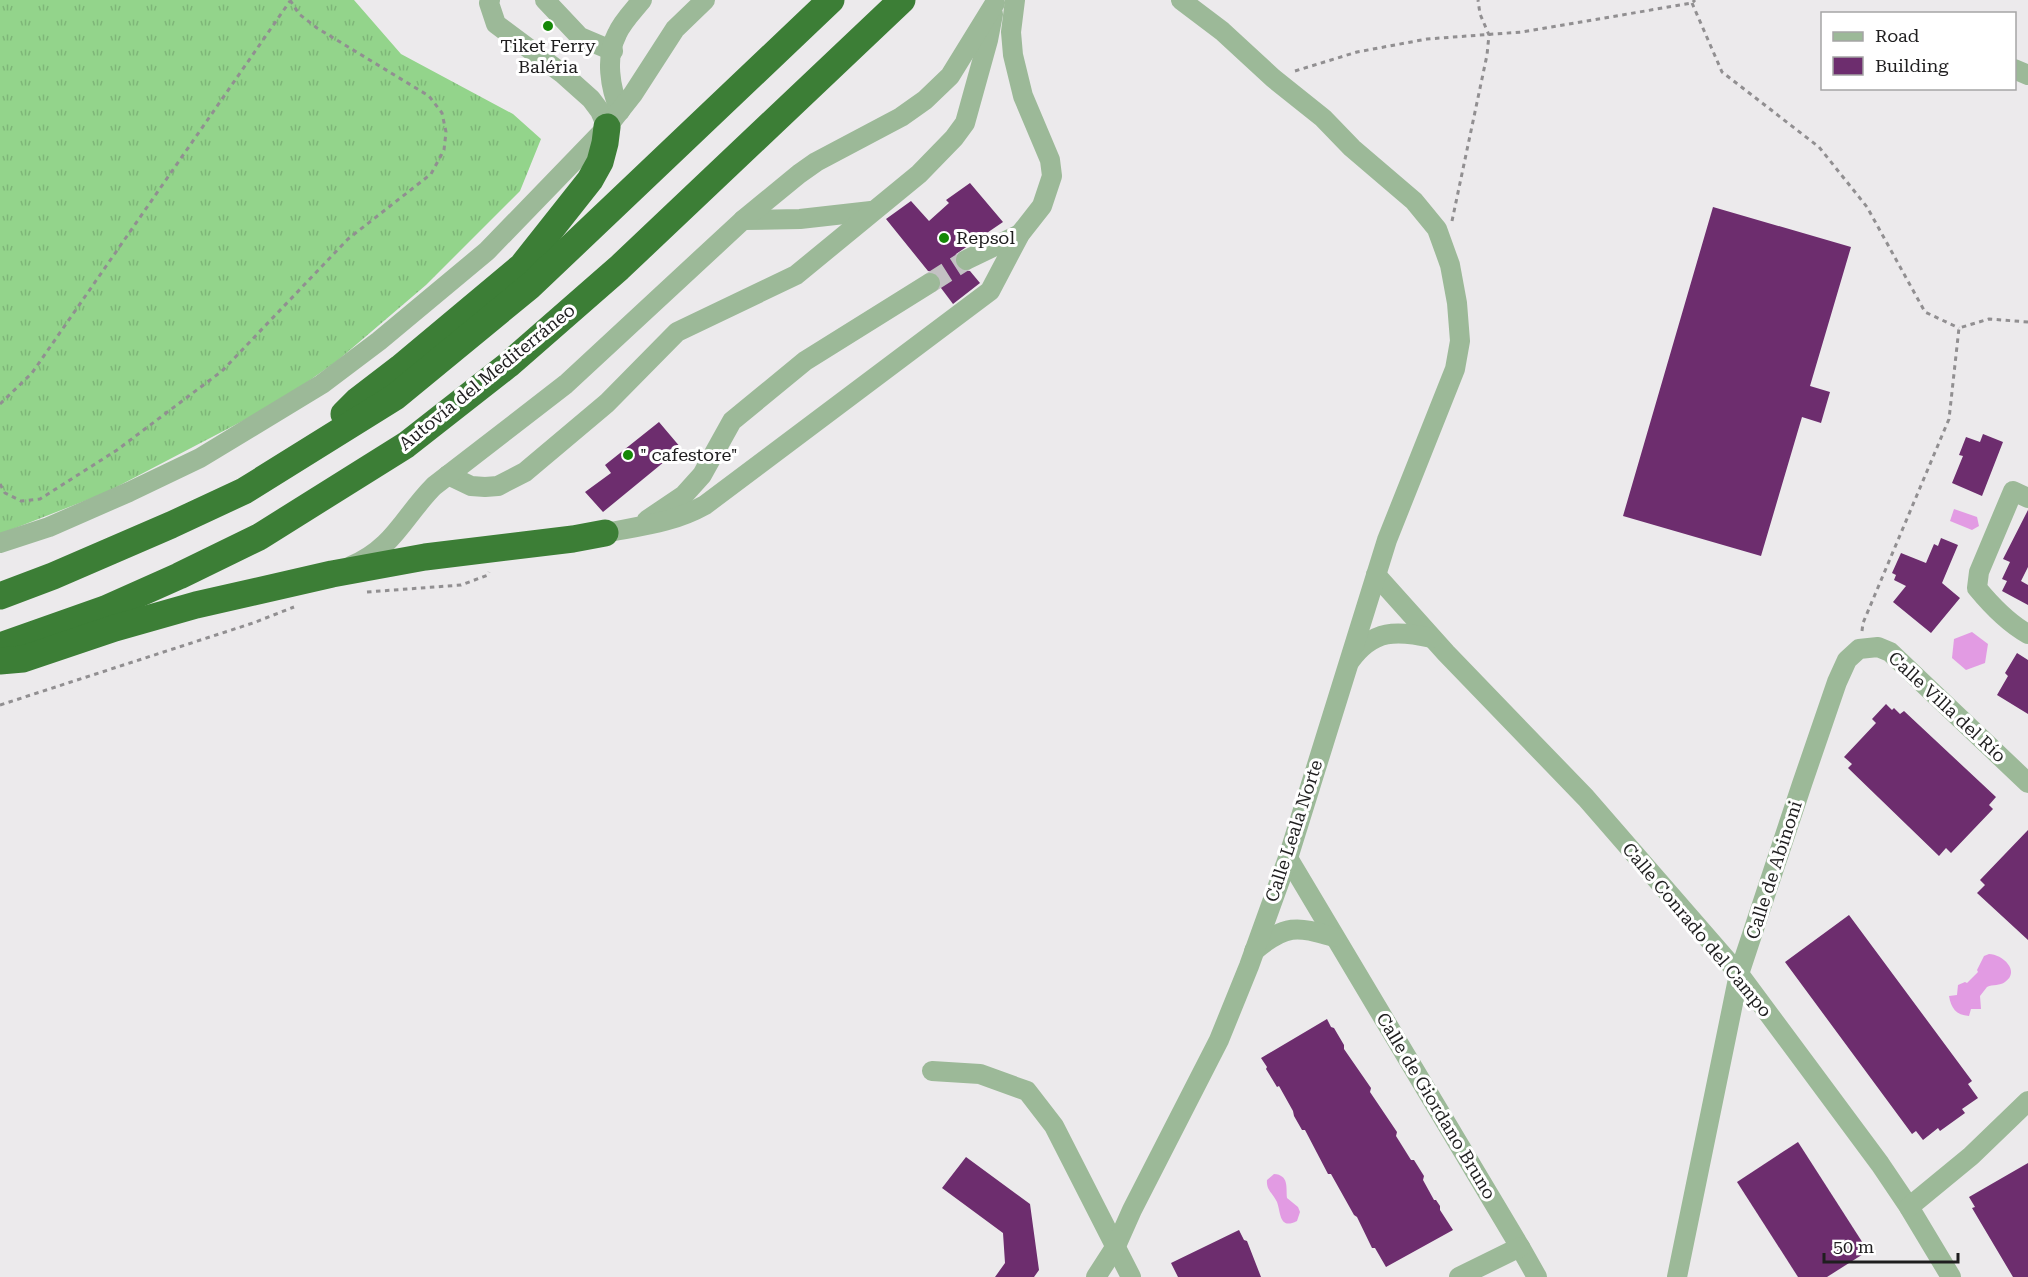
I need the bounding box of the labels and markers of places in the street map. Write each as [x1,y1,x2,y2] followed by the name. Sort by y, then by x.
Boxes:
[541,19,555,33] marker: Tiket Ferry Baléria
[500,35,596,77] place label: Tiket Ferry Baléria
[956,227,1015,248] place label: Repsol
[937,231,951,245] marker: Repsol
[640,444,738,465] place label: " cafestore"
[621,448,635,462] marker: " cafestore"

